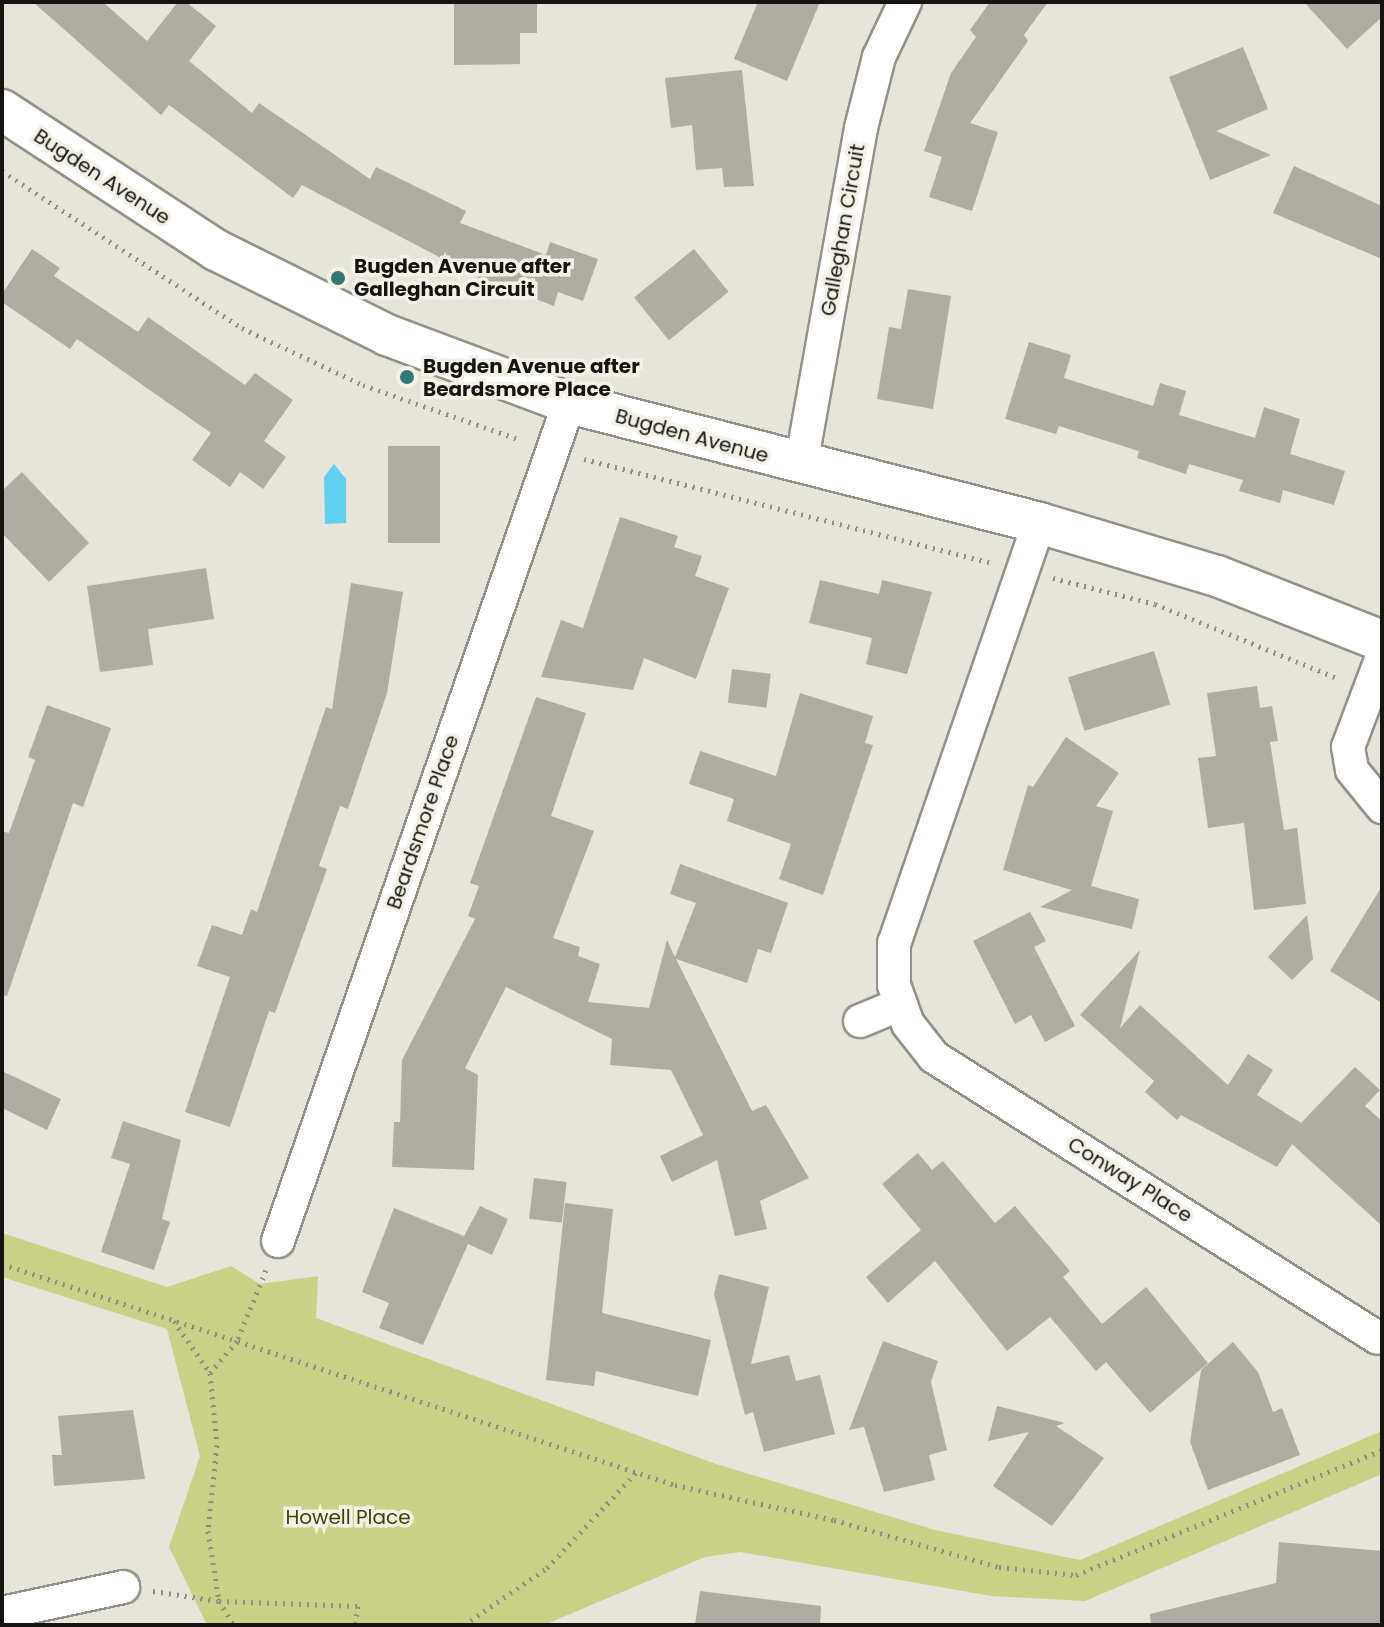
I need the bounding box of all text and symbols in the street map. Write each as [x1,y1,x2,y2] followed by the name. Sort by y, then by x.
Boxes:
[29,124,175,230] street label: Bugden Avenue
[816,142,870,318] street label: Galleghan Circuit
[354,254,571,301] place label: Bugden Avenue after Galleghan Circuit
[329,269,347,287] marker: Bugden Avenue after Galleghan Circuit
[423,354,640,401] place label: Bugden Avenue after Beardsmore Place
[398,368,416,386] marker: Bugden Avenue after Beardsmore Place
[613,404,771,468] street label: Bugden Avenue
[382,732,464,912] street label: Beardsmore Place
[1063,1132,1197,1228] street label: Conway Place
[285,1505,411,1529] park label: Howell Place

